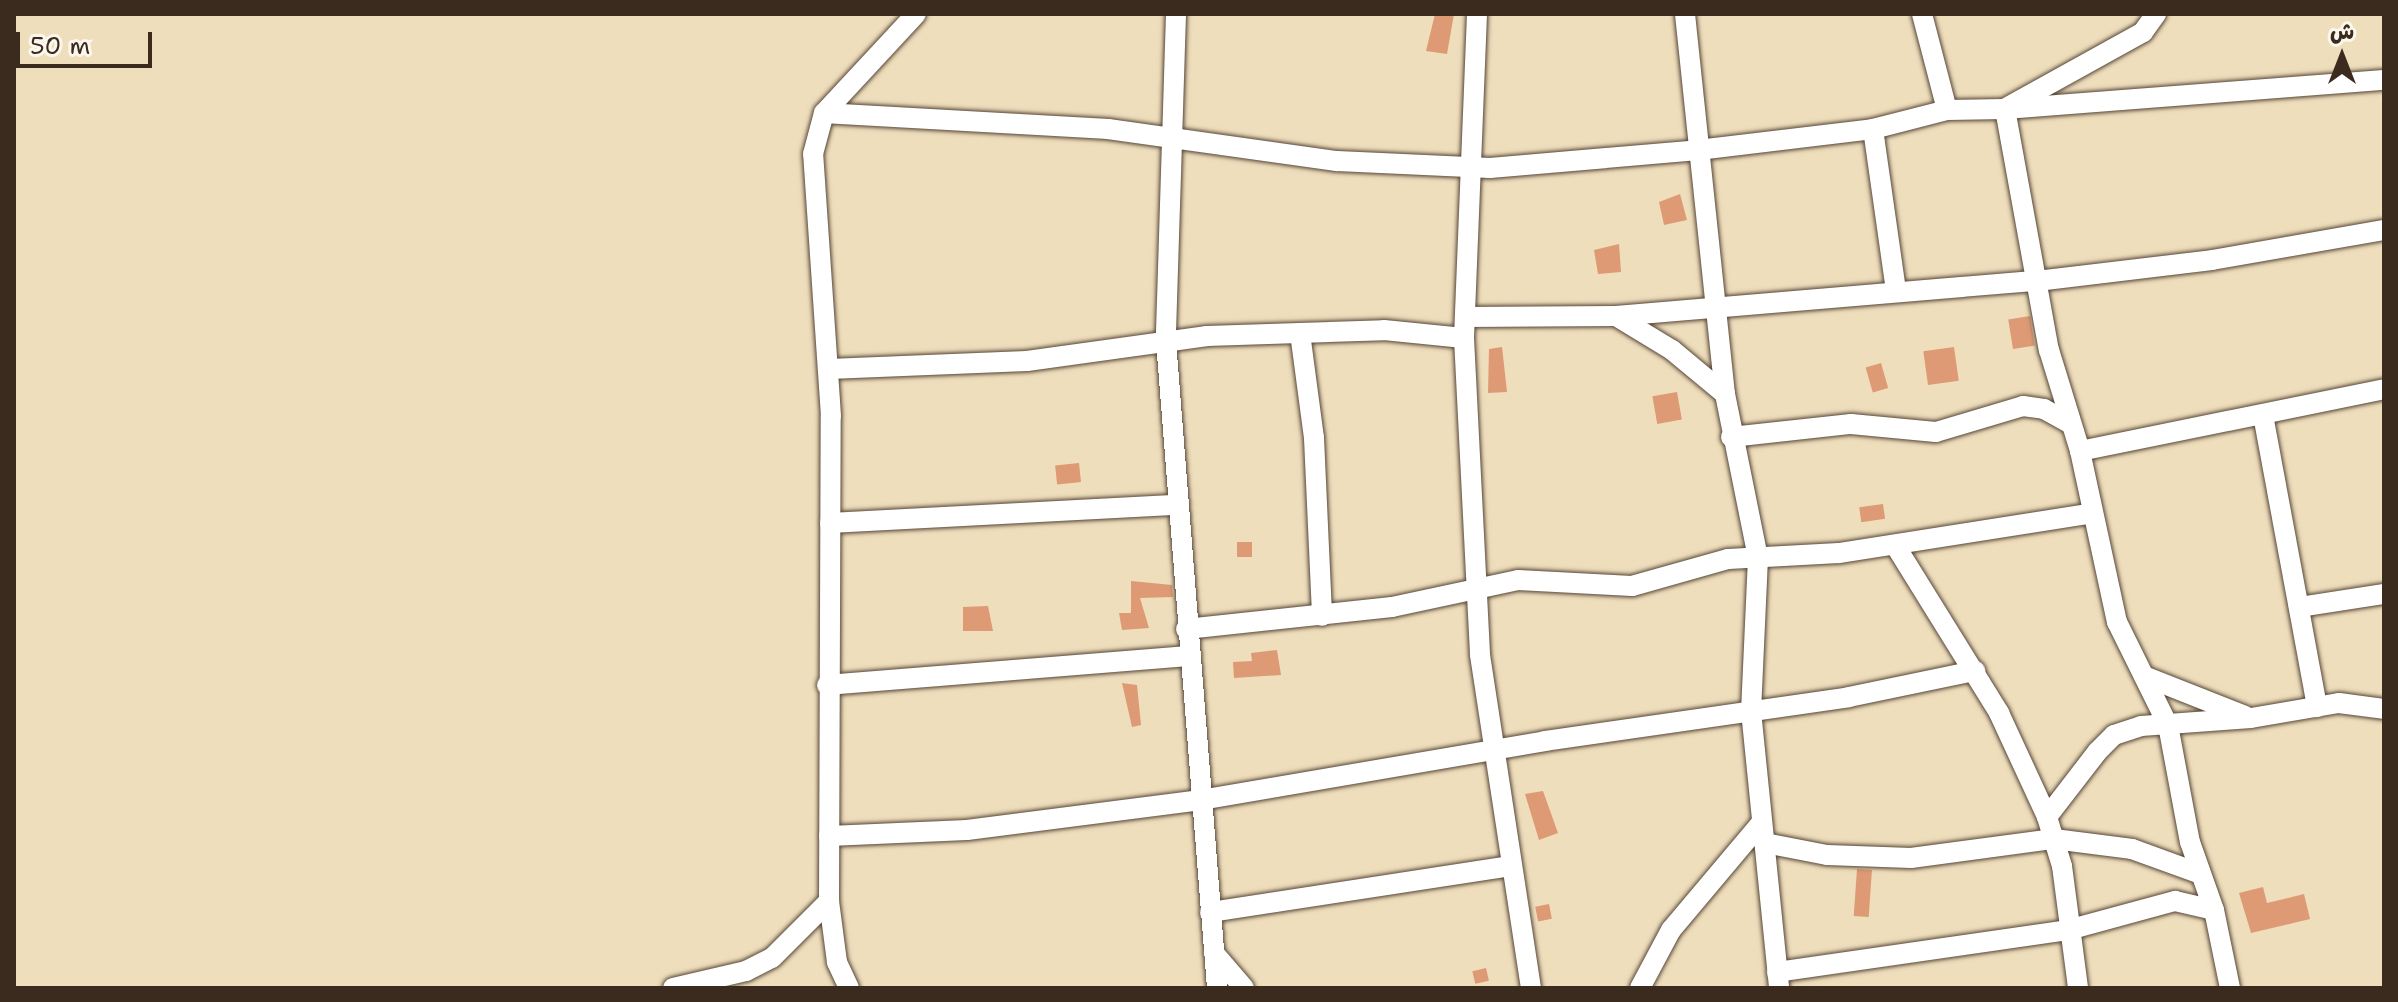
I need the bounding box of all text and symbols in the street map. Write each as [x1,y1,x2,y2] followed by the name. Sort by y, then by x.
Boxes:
[20,16,156,66] scale bar
[2302,16,2382,96] north arrow
[2330,17,2354,46] text: ش
[30,30,90,62] text: 50 m

